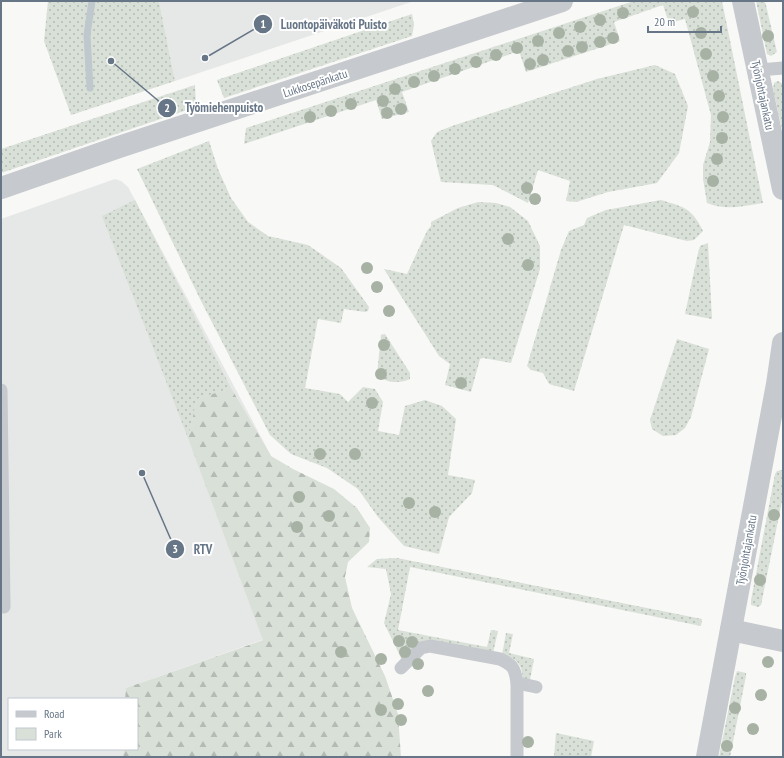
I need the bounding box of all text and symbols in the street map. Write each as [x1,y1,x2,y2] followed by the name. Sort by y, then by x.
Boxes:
[648,8,721,34] scale bar
[253,12,396,37] callout: Luontopäiväkoti Puisto
[654,14,675,29] text: 20 m
[260,16,266,31] text: 1
[281,16,387,33] text: Luontopäiväkoti Puisto
[748,59,778,131] street label: Työnjohtajankatu
[281,66,349,100] street label: Lukkosepänkatu
[157,95,272,120] callout: Työmiehenpuisto
[185,99,264,116] text: Työmiehenpuisto
[164,100,170,115] text: 2
[732,514,760,586] street label: Työnjohtajankatu
[165,537,220,562] callout: RTV
[172,541,178,556] text: 3
[194,541,213,558] text: RTV
[8,698,138,750] legend
[44,706,64,721] text: Road
[44,726,62,741] text: Park

